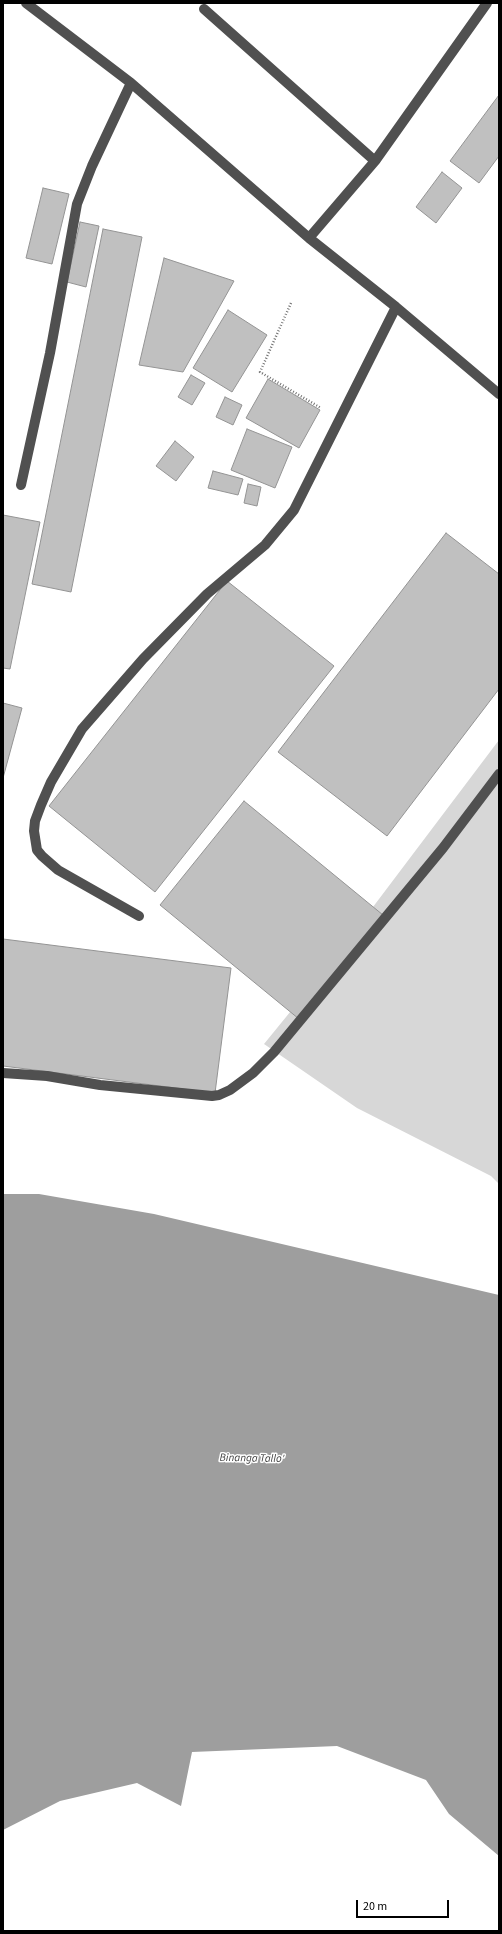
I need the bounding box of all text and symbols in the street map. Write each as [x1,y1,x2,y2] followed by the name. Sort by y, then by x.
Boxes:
[220,1452,284,1466] water label: Binanga Tallo'
[358,1892,451,1918] scale bar
[363,1898,387,1915] text: 20 m

